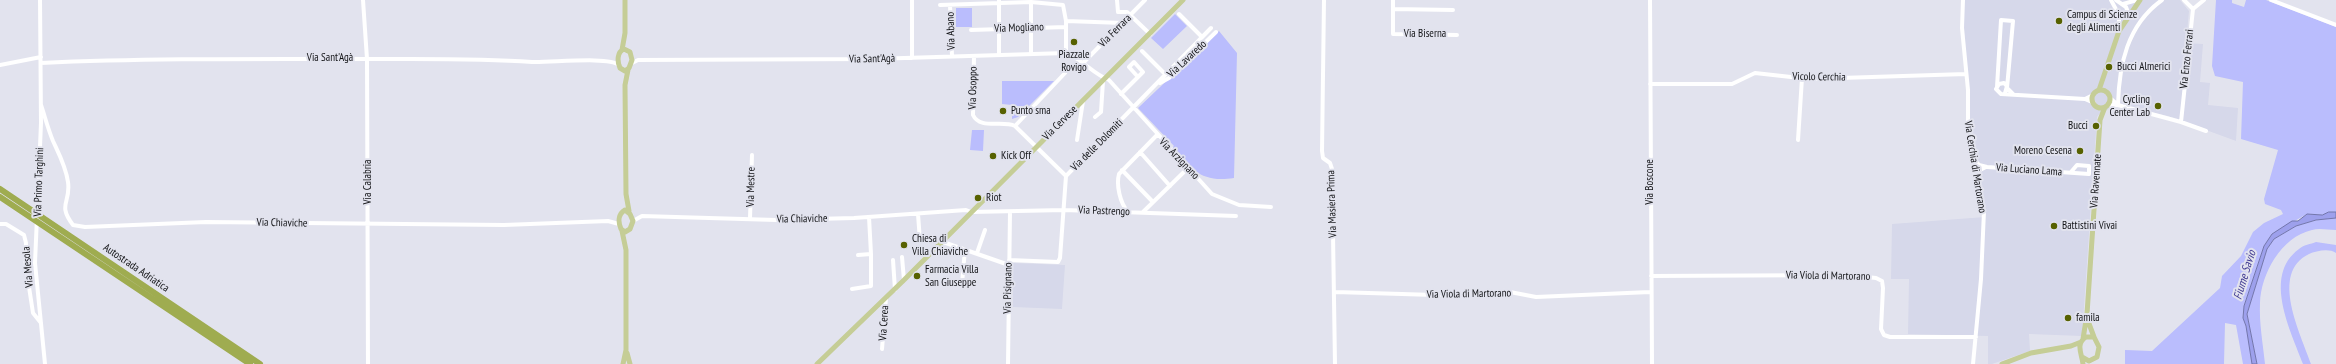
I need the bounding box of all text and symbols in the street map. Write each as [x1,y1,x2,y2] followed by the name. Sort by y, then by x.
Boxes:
[2067,8,2137,34] place label: Campus di Scienze degli Alimenti
[944,12,958,50] street label: Via Abano
[1096,12,1134,50] street label: Via Ferrara
[2054,16,2064,26] marker: Campus di Scienze degli Alimenti
[994,21,1044,35] street label: Via Mogliano
[1404,27,1446,41] street label: Via Biserna
[2177,29,2197,89] street label: Via Enzo Ferrari
[1069,37,1079,47] marker: Piazzale Rovigo
[1165,38,1209,80] street label: Via Lavaredo
[1058,48,1090,74] place label: Piazzale Rovigo
[307,51,353,65] street label: Via Sant'Agà
[849,52,895,66] street label: Via Sant'Agà
[2117,60,2170,74] place label: Bucci Almerici
[2104,62,2114,72] marker: Bucci Almerici
[966,66,980,110] street label: Via Osoppo
[1792,70,1846,84] street label: Vicolo Cerchia
[2109,93,2150,119] place label: Cycling Center Lab
[2153,101,2163,111] marker: Cycling Center Lab
[1040,103,1080,143] street label: Via Cervese
[1011,104,1051,118] place label: Punto sma
[998,106,1008,116] marker: Punto sma
[1068,116,1126,174] street label: Via delle Dolomiti
[2068,119,2088,133] place label: Bucci
[1961,120,1989,214] street label: Via Cerchia di Martorano
[2091,121,2101,131] marker: Bucci
[1156,136,1202,182] street label: Via Arzignano
[2014,144,2072,158] place label: Moreno Cesena
[2075,146,2085,156] marker: Moreno Cesena
[31,147,47,217] street label: Via Primo Targhini
[1001,149,1031,163] place label: Kick Off
[988,151,998,161] marker: Kick Off
[2088,153,2104,209] street label: Via Ravennate
[361,159,375,205] street label: Via Calabria
[1643,159,1657,205] street label: Via Boscone
[1995,161,2063,179] street label: Via Luciano Lama
[744,167,758,207] street label: Via Mestre
[1324,170,1340,238] street label: Via Masiera Prima
[986,191,1001,205] place label: Riot
[973,193,983,203] marker: Riot
[1078,203,1130,219] street label: Via Pastrengo
[776,212,828,226] street label: Via Chiaviche
[256,216,308,230] street label: Via Chiaviche
[2062,219,2117,233] place label: Battistini Vivai
[2049,221,2059,231] marker: Battistini Vivai
[912,232,968,258] place label: Chiesa di Villa Chiaviche
[899,240,909,250] marker: Chiesa di Villa Chiaviche
[100,241,172,295] street label: Autostrada Adriatica
[20,246,36,288] street label: Via Mesola
[2231,249,2259,301] water label: Fiume Savio
[1001,262,1015,314] street label: Via Pisignano
[925,263,979,289] place label: Farmacia Villa San Giuseppe
[1786,269,1870,283] street label: Via Viola di Martorano
[912,271,922,281] marker: Farmacia Villa San Giuseppe
[1427,287,1511,301] street label: Via Viola di Martorano
[876,305,892,341] street label: Via Cerea
[2076,311,2100,325] place label: famila
[2063,313,2073,323] marker: famila

